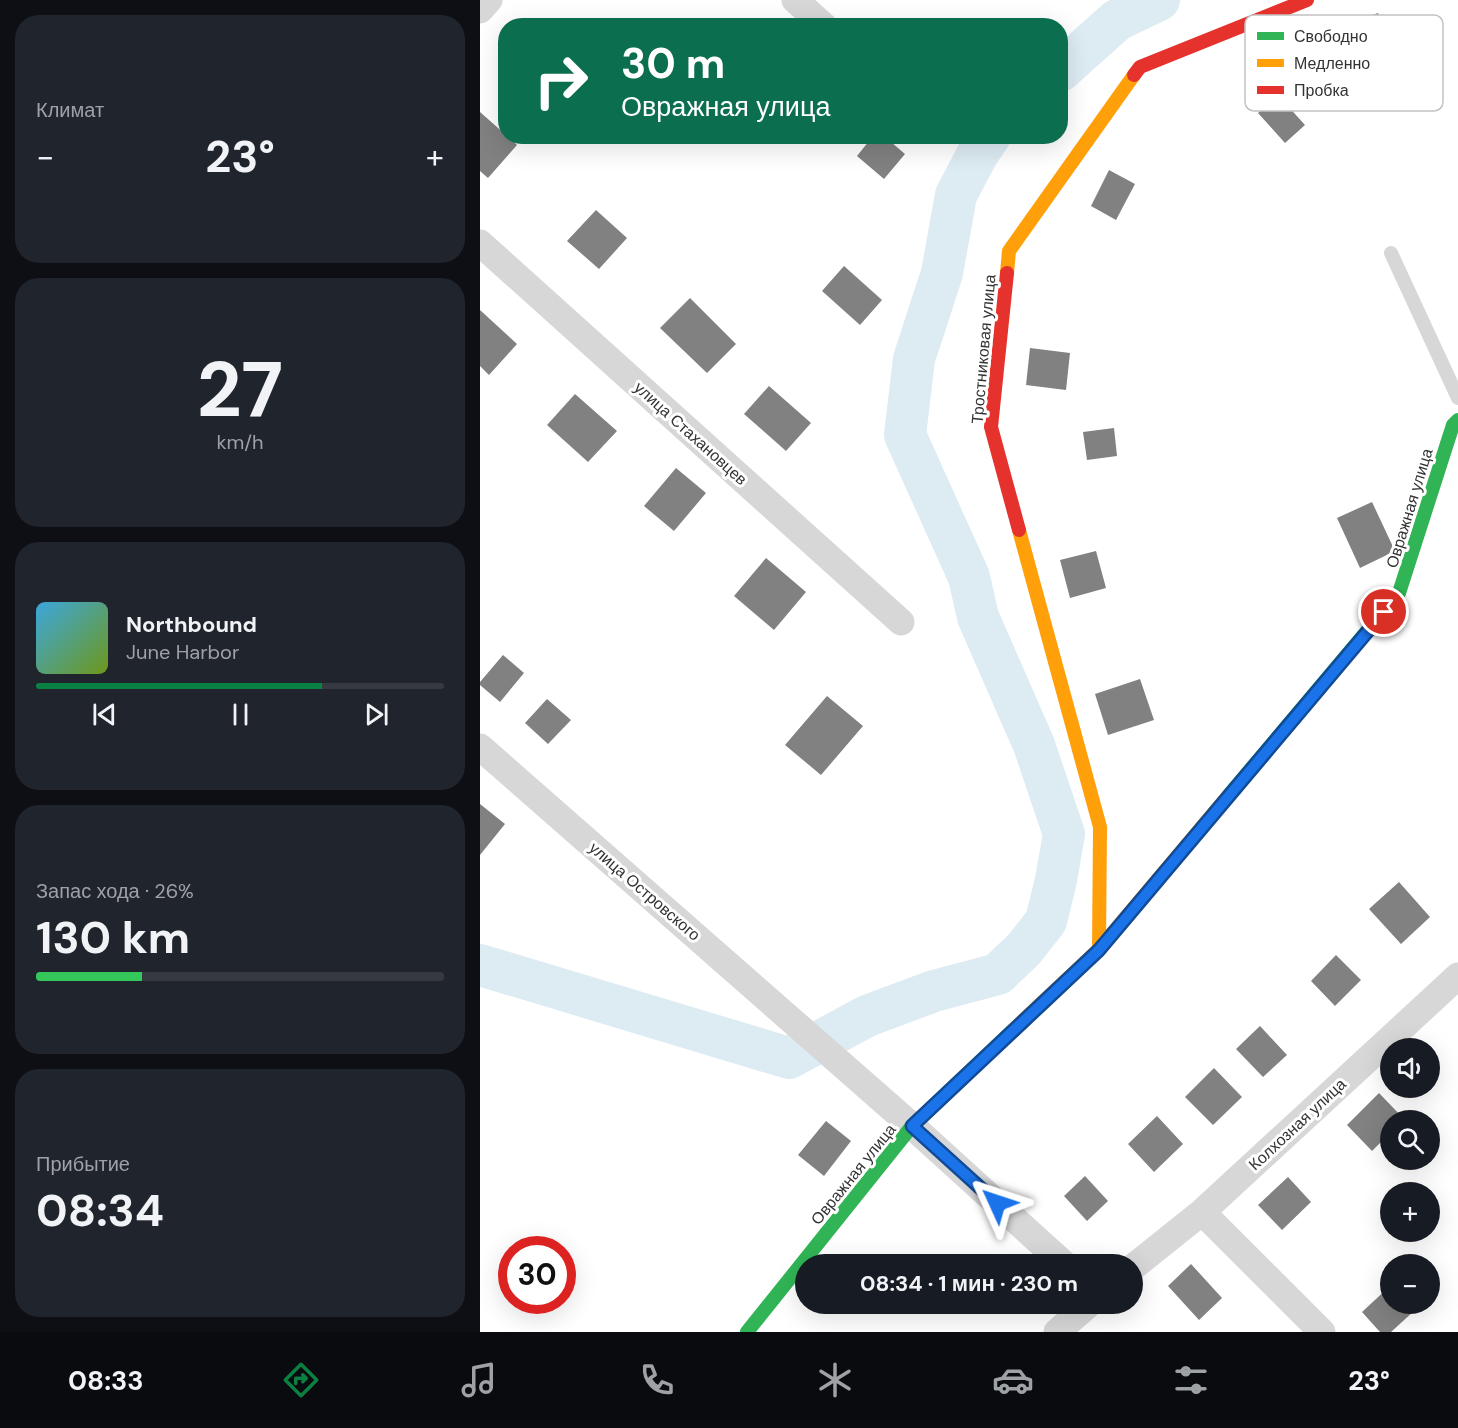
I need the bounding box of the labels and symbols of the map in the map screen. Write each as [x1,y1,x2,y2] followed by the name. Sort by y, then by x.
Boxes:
[1245,15,1443,111] legend
[1294,26,1368,47] text: Свободно
[1294,53,1370,74] text: Медленно
[1294,80,1349,101] text: Пробка
[967,273,1001,425] street label: Тростниковая улица
[630,377,752,490] street label: улица Стахановцев
[1381,446,1438,571] street label: Овражная улица
[1358,586,1409,637] pin
[585,837,705,945] street label: улица Островского
[1244,1074,1351,1175] street label: Колхозная улица
[806,1119,901,1229] street label: Овражная улица
[965,1171,1029,1235] position arrow
[498,1236,576,1314] speed limit sign: 30

